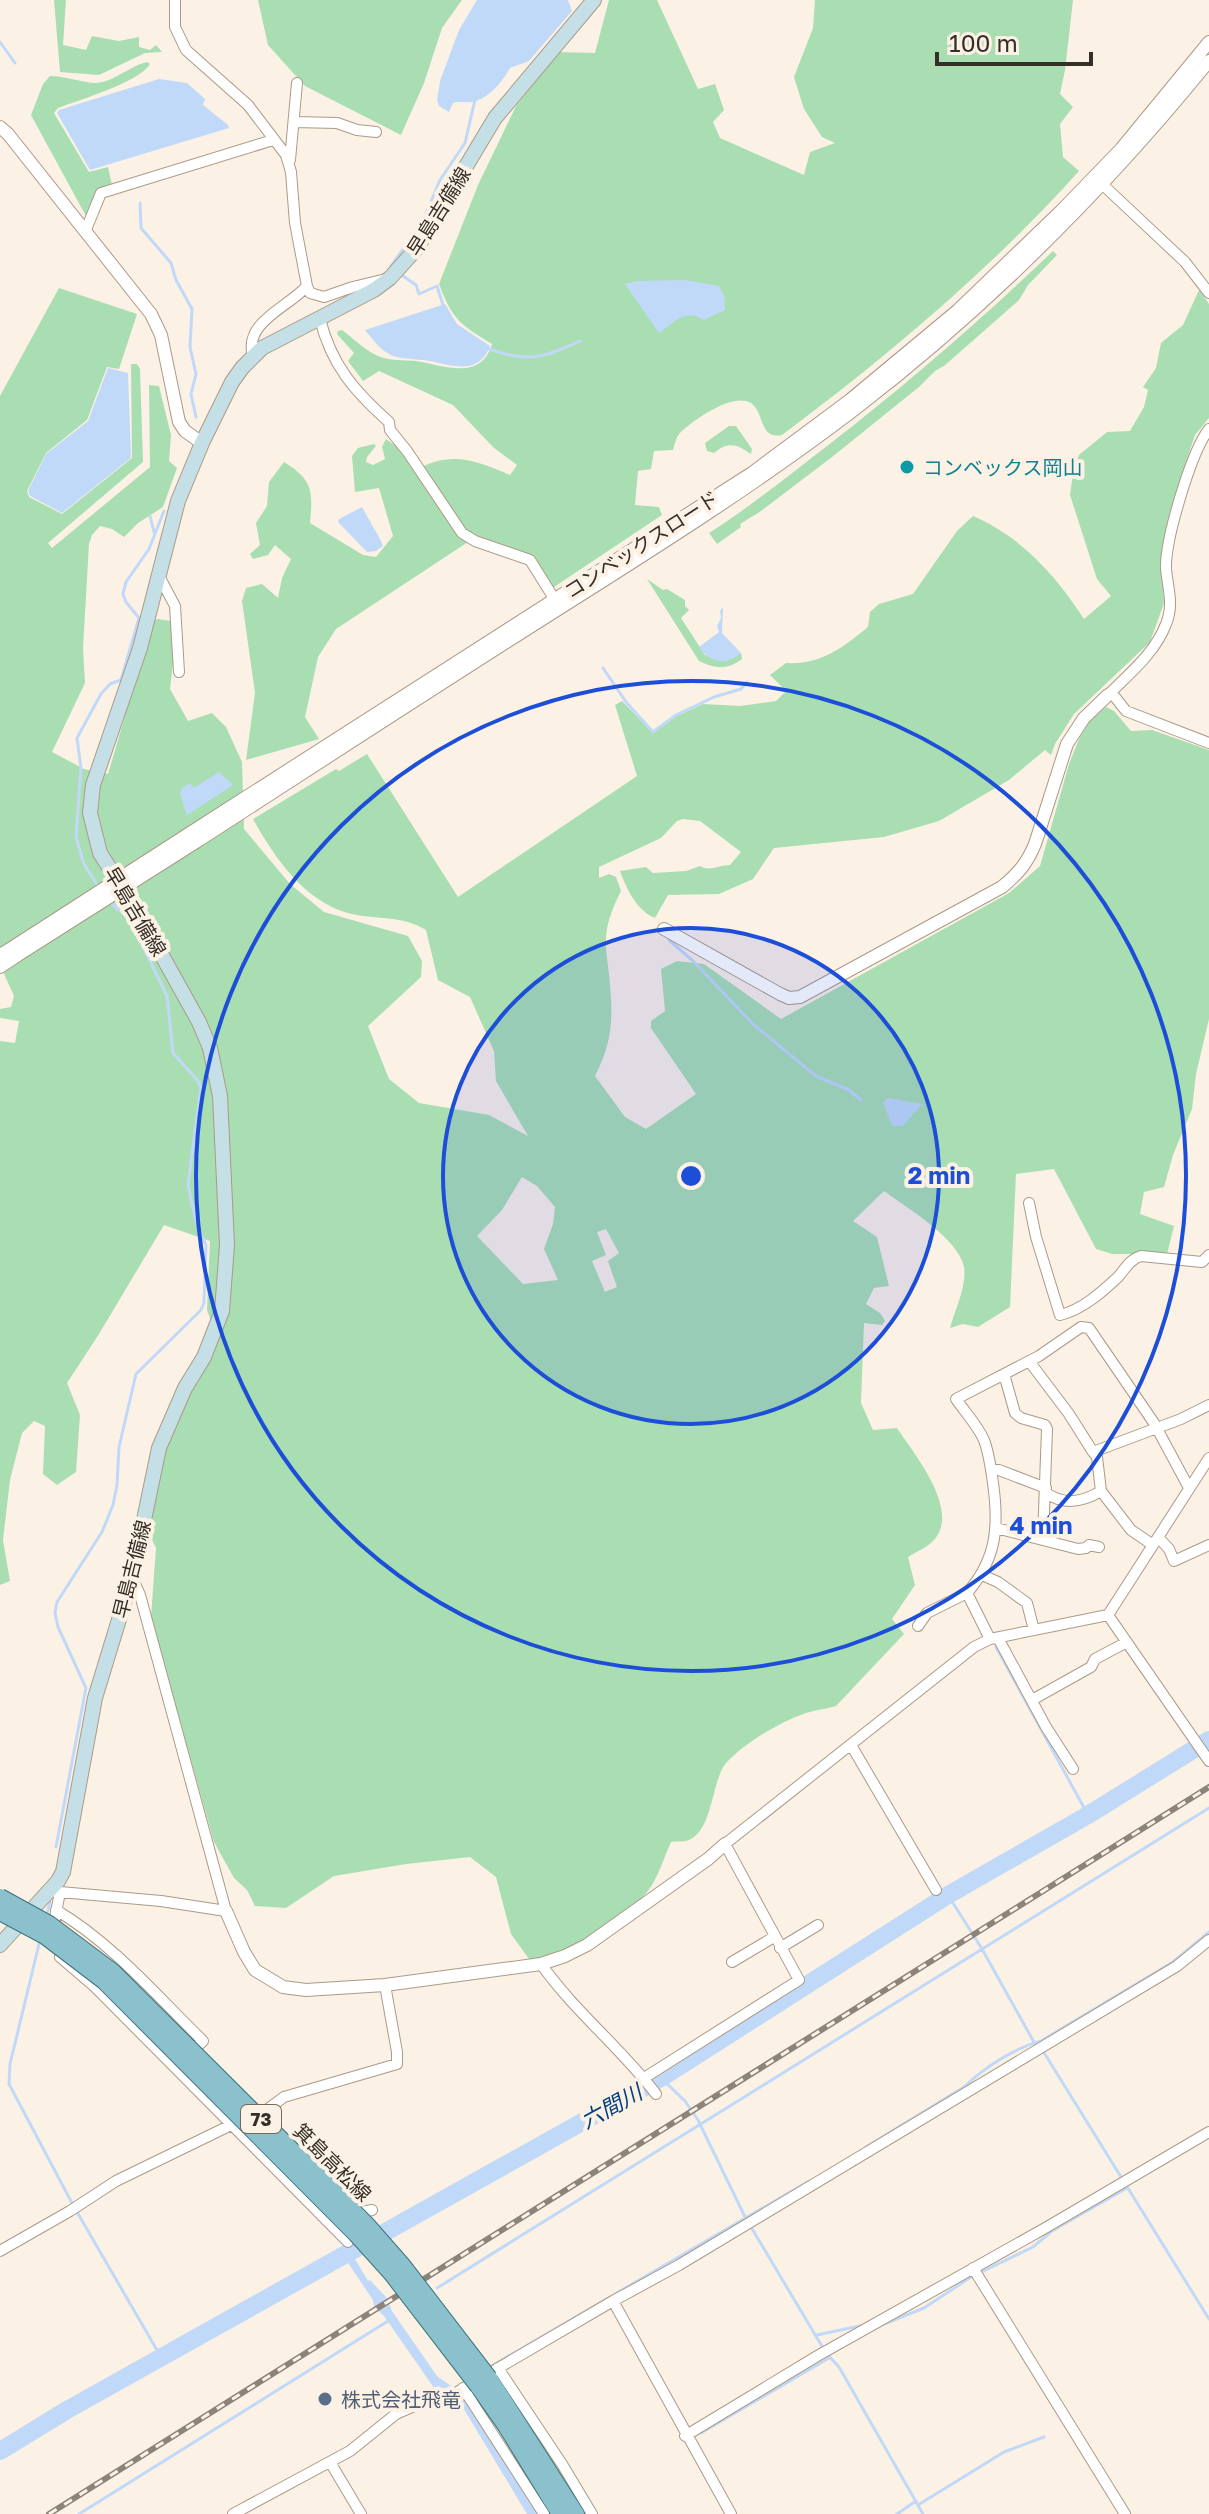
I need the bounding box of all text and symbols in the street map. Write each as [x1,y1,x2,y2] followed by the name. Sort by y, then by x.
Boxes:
[937,16,1091,66] scale bar
[949,28,1018,57] text: 100 m
[401,162,475,260] street label: 早島吉備線
[923,455,1082,479] place label: コンベックス岡山
[898,458,916,476] marker: コンベックス岡山
[559,485,723,603] street label: コンベックスロード
[100,862,172,960] street label: 早島吉備線
[908,1160,970,1189] text: 2 min
[677,1162,705,1190] centre of rings
[1009,1510,1073,1539] text: 4 min
[107,1518,155,1620] street label: 早島吉備線
[576,2077,648,2134] water label: 六間川
[241,2105,281,2133] road number: 73
[289,2118,377,2206] street label: 箕島高松線
[341,2387,461,2411] place label: 株式会社飛竜
[316,2390,334,2408] marker: 株式会社飛竜

